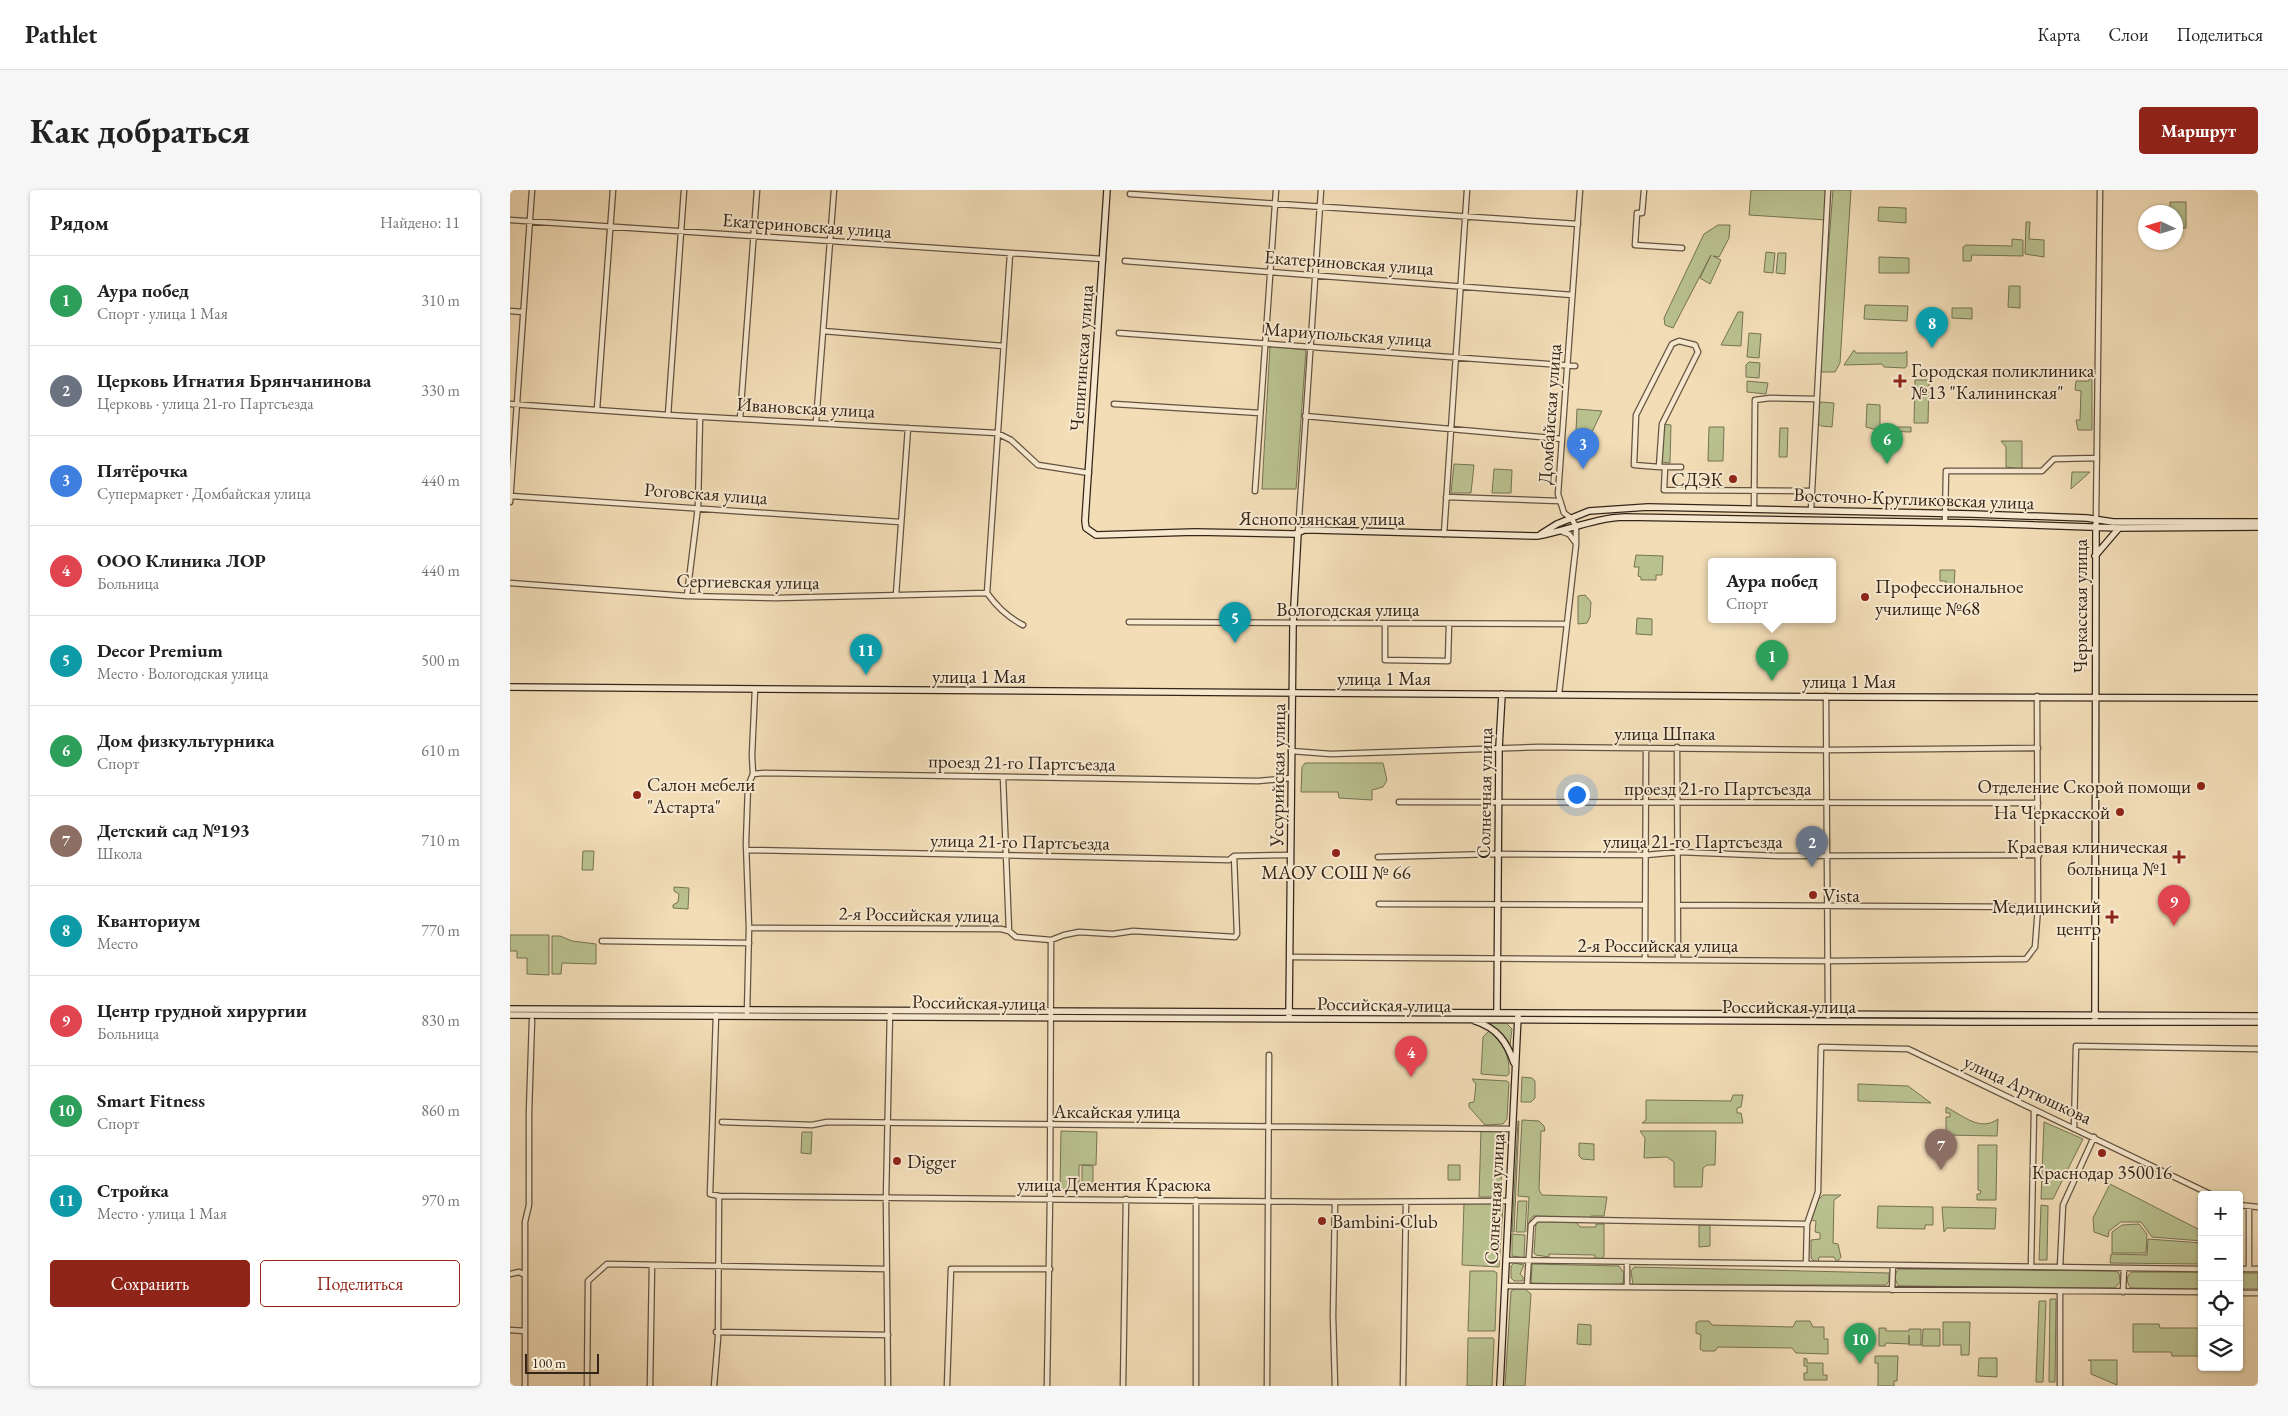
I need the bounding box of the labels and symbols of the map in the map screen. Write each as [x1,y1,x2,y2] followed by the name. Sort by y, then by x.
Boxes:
[2138,205,2183,250] north arrow
[721,207,893,244] street label: Екатериновская улица
[1263,244,1435,281] street label: Екатериновская улица
[1064,283,1099,432] street label: Чепигинская улица
[1916,307,1948,348] pin: 8
[1263,316,1433,353] street label: Мариупольская улица
[1532,342,1567,485] street label: Домбайская улица
[1911,358,2095,405] place label: Городская поликлиника №13 "Калининская"
[1893,374,1907,388] marker: Городская поликлиника №13 "Калининская"
[736,391,876,424] street label: Ивановская улица
[1871,423,1903,464] pin: 6
[1567,428,1599,469] pin: 3
[1671,467,1723,492] place label: СДЭК
[1727,473,1739,485] marker: СДЭК
[643,477,769,510] street label: Роговская улица
[1793,482,2035,515] street label: Восточно-Кругликовская улица
[1238,506,1405,531] street label: Яснополянская улица
[2068,538,2093,673] street label: Черкасская улица
[676,568,820,595] street label: Сергиевская улица
[1875,574,2023,621] place label: Профессиональное училище №68
[1859,591,1871,603] marker: Профессиональное училище №68
[1276,597,1420,622] street label: Вологодская улица
[1219,602,1251,643] pin: 5
[850,634,882,675] pin: 11
[1756,640,1788,681] pin: 1
[932,664,1026,689] street label: улица 1 Мая
[1337,666,1431,691] street label: улица 1 Мая
[1802,669,1896,694] street label: улица 1 Мая
[1264,703,1291,848] street label: Уссурийская улица
[1614,721,1716,746] street label: улица Шпака
[1471,727,1498,859] street label: Солнечная улица
[928,748,1116,777] street label: проезд 21-го Партсъезда
[647,772,755,819] place label: Салон мебели "Астарта"
[1978,774,2191,799] place label: Отделение Скорой помощи
[1624,776,1812,801] street label: проезд 21-го Партсъезда
[2195,780,2207,792] marker: Отделение Скорой помощи
[1564,782,1590,808] your location
[631,789,643,801] marker: Салон мебели "Астарта"
[1994,800,2110,825] place label: На Черкасской
[2114,806,2126,818] marker: На Черкасской
[1796,826,1828,867] pin: 2
[930,827,1111,856] street label: улица 21-го Партсъезда
[1603,829,1783,854] street label: улица 21-го Партсъезда
[2007,834,2169,881] place label: Краевая клиническая больница №1
[1330,847,1342,859] marker: МАОУ СОШ № 66
[2172,850,2186,864] marker: Краевая клиническая больница №1
[1261,860,1411,885] place label: МАОУ СОШ № 66
[1823,883,1860,908] place label: Vista
[2158,885,2190,926] pin: 9
[1807,889,1819,901] marker: Vista
[1992,894,2101,941] place label: Медицинский центр
[838,901,1000,928] street label: 2-я Российская улица
[2105,910,2119,924] marker: Медицинский центр
[1578,933,1739,958] street label: 2-я Российская улица
[912,989,1047,1016] street label: Российская улица
[1317,991,1452,1018] street label: Российская улица
[1722,994,1857,1019] street label: Российская улица
[1395,1036,1427,1077] pin: 4
[1960,1049,2096,1130] street label: улица Артюшкова
[1052,1099,1181,1124] street label: Аксайская улица
[1925,1129,1957,1170] pin: 7
[1479,1132,1510,1265] street label: Солнечная улица
[2096,1147,2108,1159] marker: Краснодар 350016
[907,1149,957,1174] place label: Digger
[891,1155,903,1167] marker: Digger
[2032,1160,2172,1185] place label: Краснодар 350016
[1017,1172,1212,1197] street label: улица Дементия Красюка
[1332,1209,1438,1234] place label: Bambini-Club
[1316,1215,1328,1227] marker: Bambini-Club
[1844,1323,1876,1364] pin: 10
[525,1351,599,1374] scale bar

